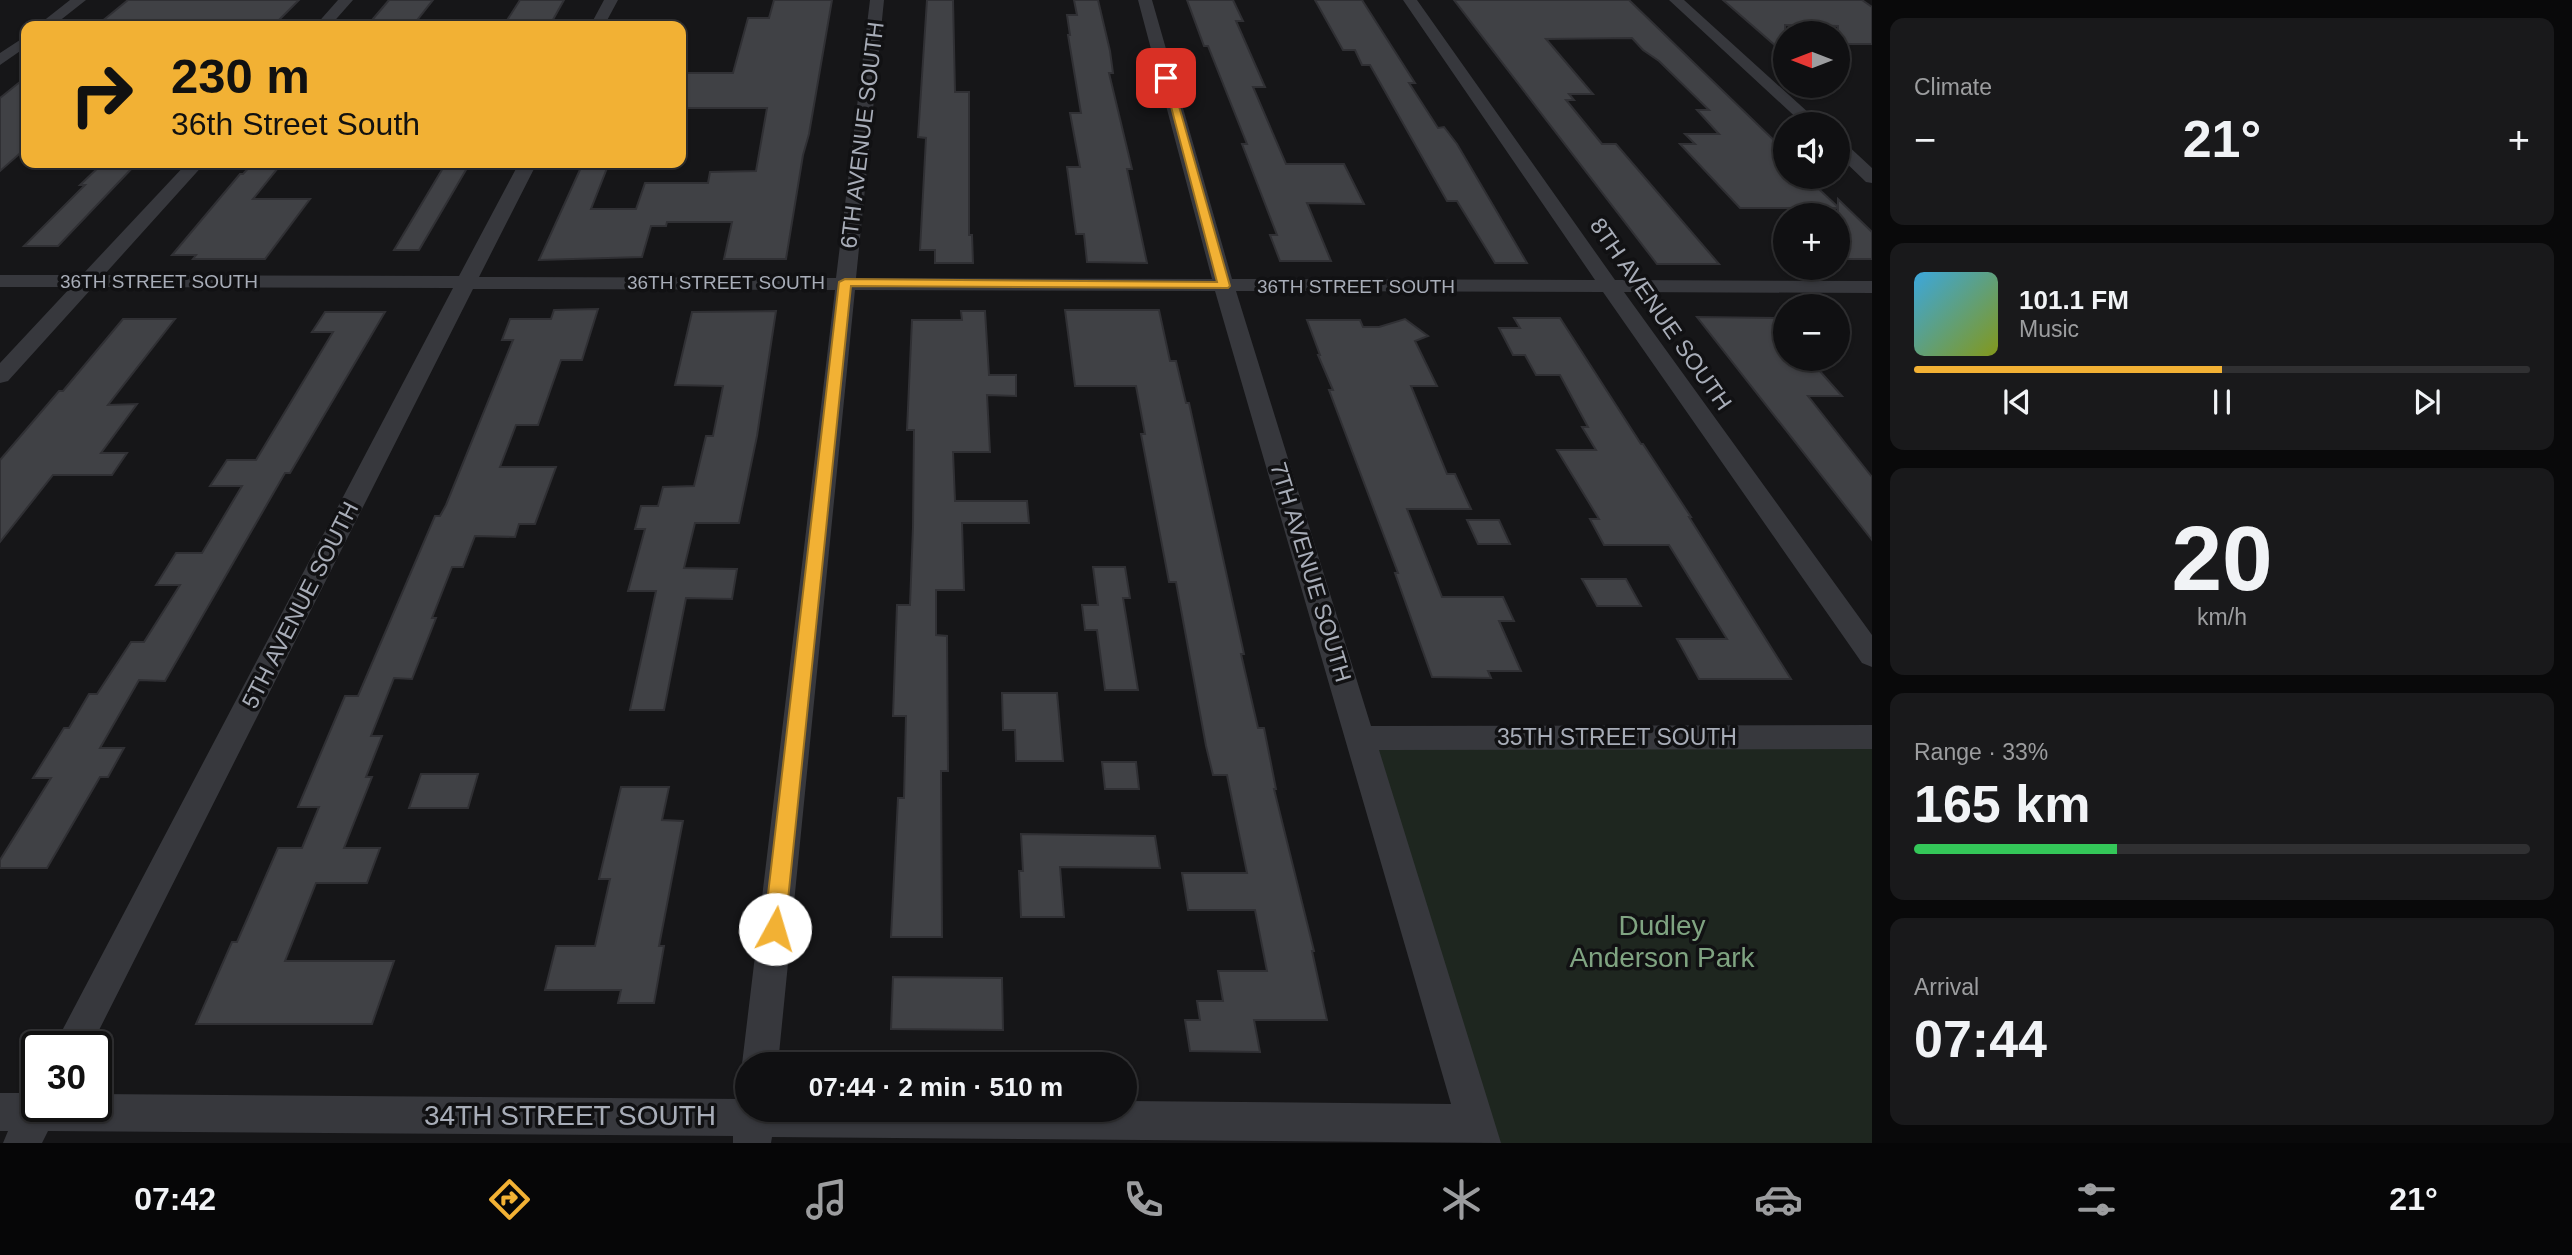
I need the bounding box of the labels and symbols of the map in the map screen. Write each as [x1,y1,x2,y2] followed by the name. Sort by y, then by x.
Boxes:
[835,20,889,250] street label: 6TH AVENUE SOUTH
[1773,21,1850,98] north arrow
[1136,48,1196,108] pin
[1585,213,1737,415] street label: 8TH AVENUE SOUTH
[60,271,258,292] street label: 36TH STREET SOUTH
[627,272,825,293] street label: 36TH STREET SOUTH
[1257,276,1455,297] street label: 36TH STREET SOUTH
[1265,459,1357,685] street label: 7TH AVENUE SOUTH
[237,497,363,713] street label: 5TH AVENUE SOUTH
[1497,724,1737,750] street label: 35TH STREET SOUTH
[738,892,812,966] position arrow
[1569,910,1756,973] park label: Dudley Anderson Park
[21,1031,112,1122] speed limit sign: 30
[424,1100,716,1131] street label: 34TH STREET SOUTH

